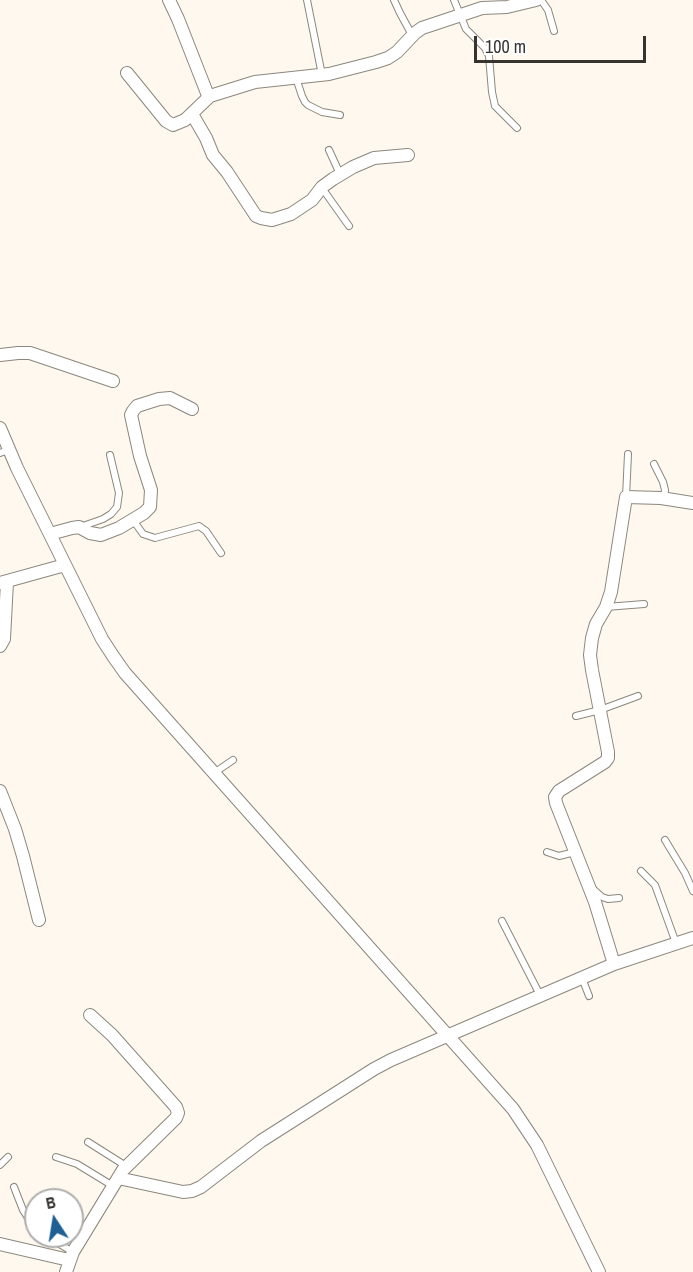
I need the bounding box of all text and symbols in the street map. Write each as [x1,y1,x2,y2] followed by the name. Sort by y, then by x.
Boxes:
[477,24,650,62] scale bar
[485,34,526,59] text: 100 m
[24,1188,84,1248] north arrow
[44,1191,58,1214] text: B

